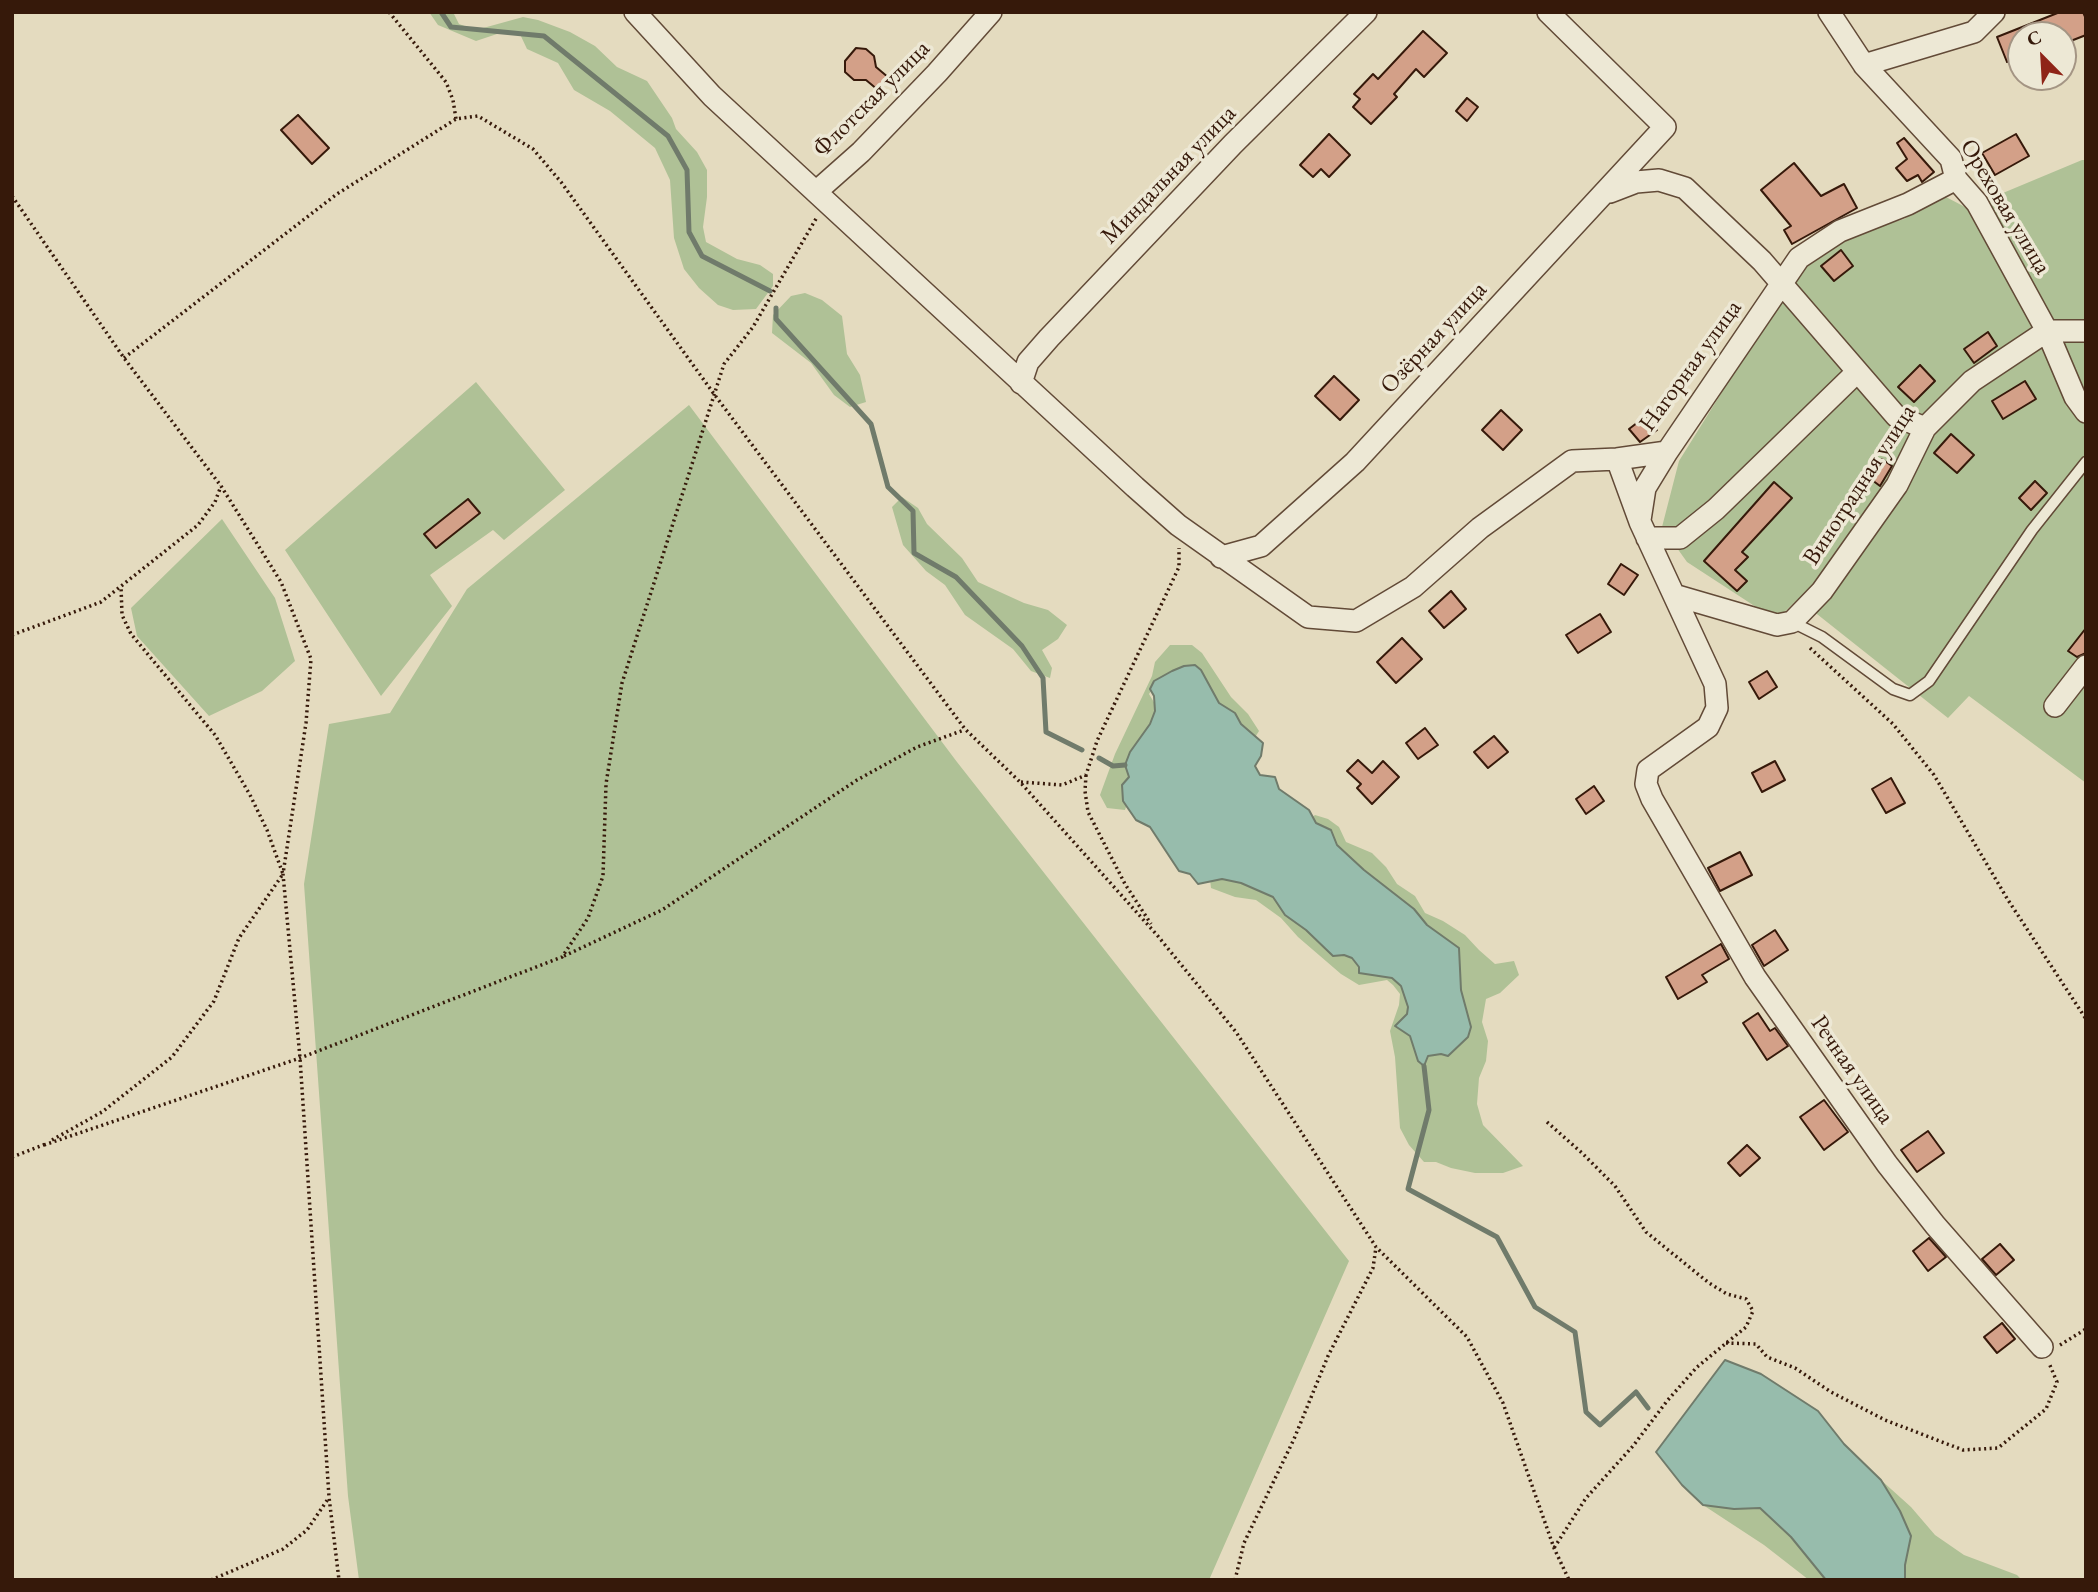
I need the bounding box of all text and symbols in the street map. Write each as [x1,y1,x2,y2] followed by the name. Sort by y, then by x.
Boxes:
[2007,21,2077,91] north arrow
[2023,24,2045,52] text: С
[808,35,936,163] street label: Флотская улица
[1095,100,1243,250] street label: Миндальная улица
[1953,134,2057,280] street label: Ореховая улица
[1375,276,1493,400] street label: Озёрная улица
[1634,295,1748,437] street label: Нагорная улица
[1797,399,1923,571] street label: Виноградная улица
[1804,1010,1900,1130] street label: Речная улица

